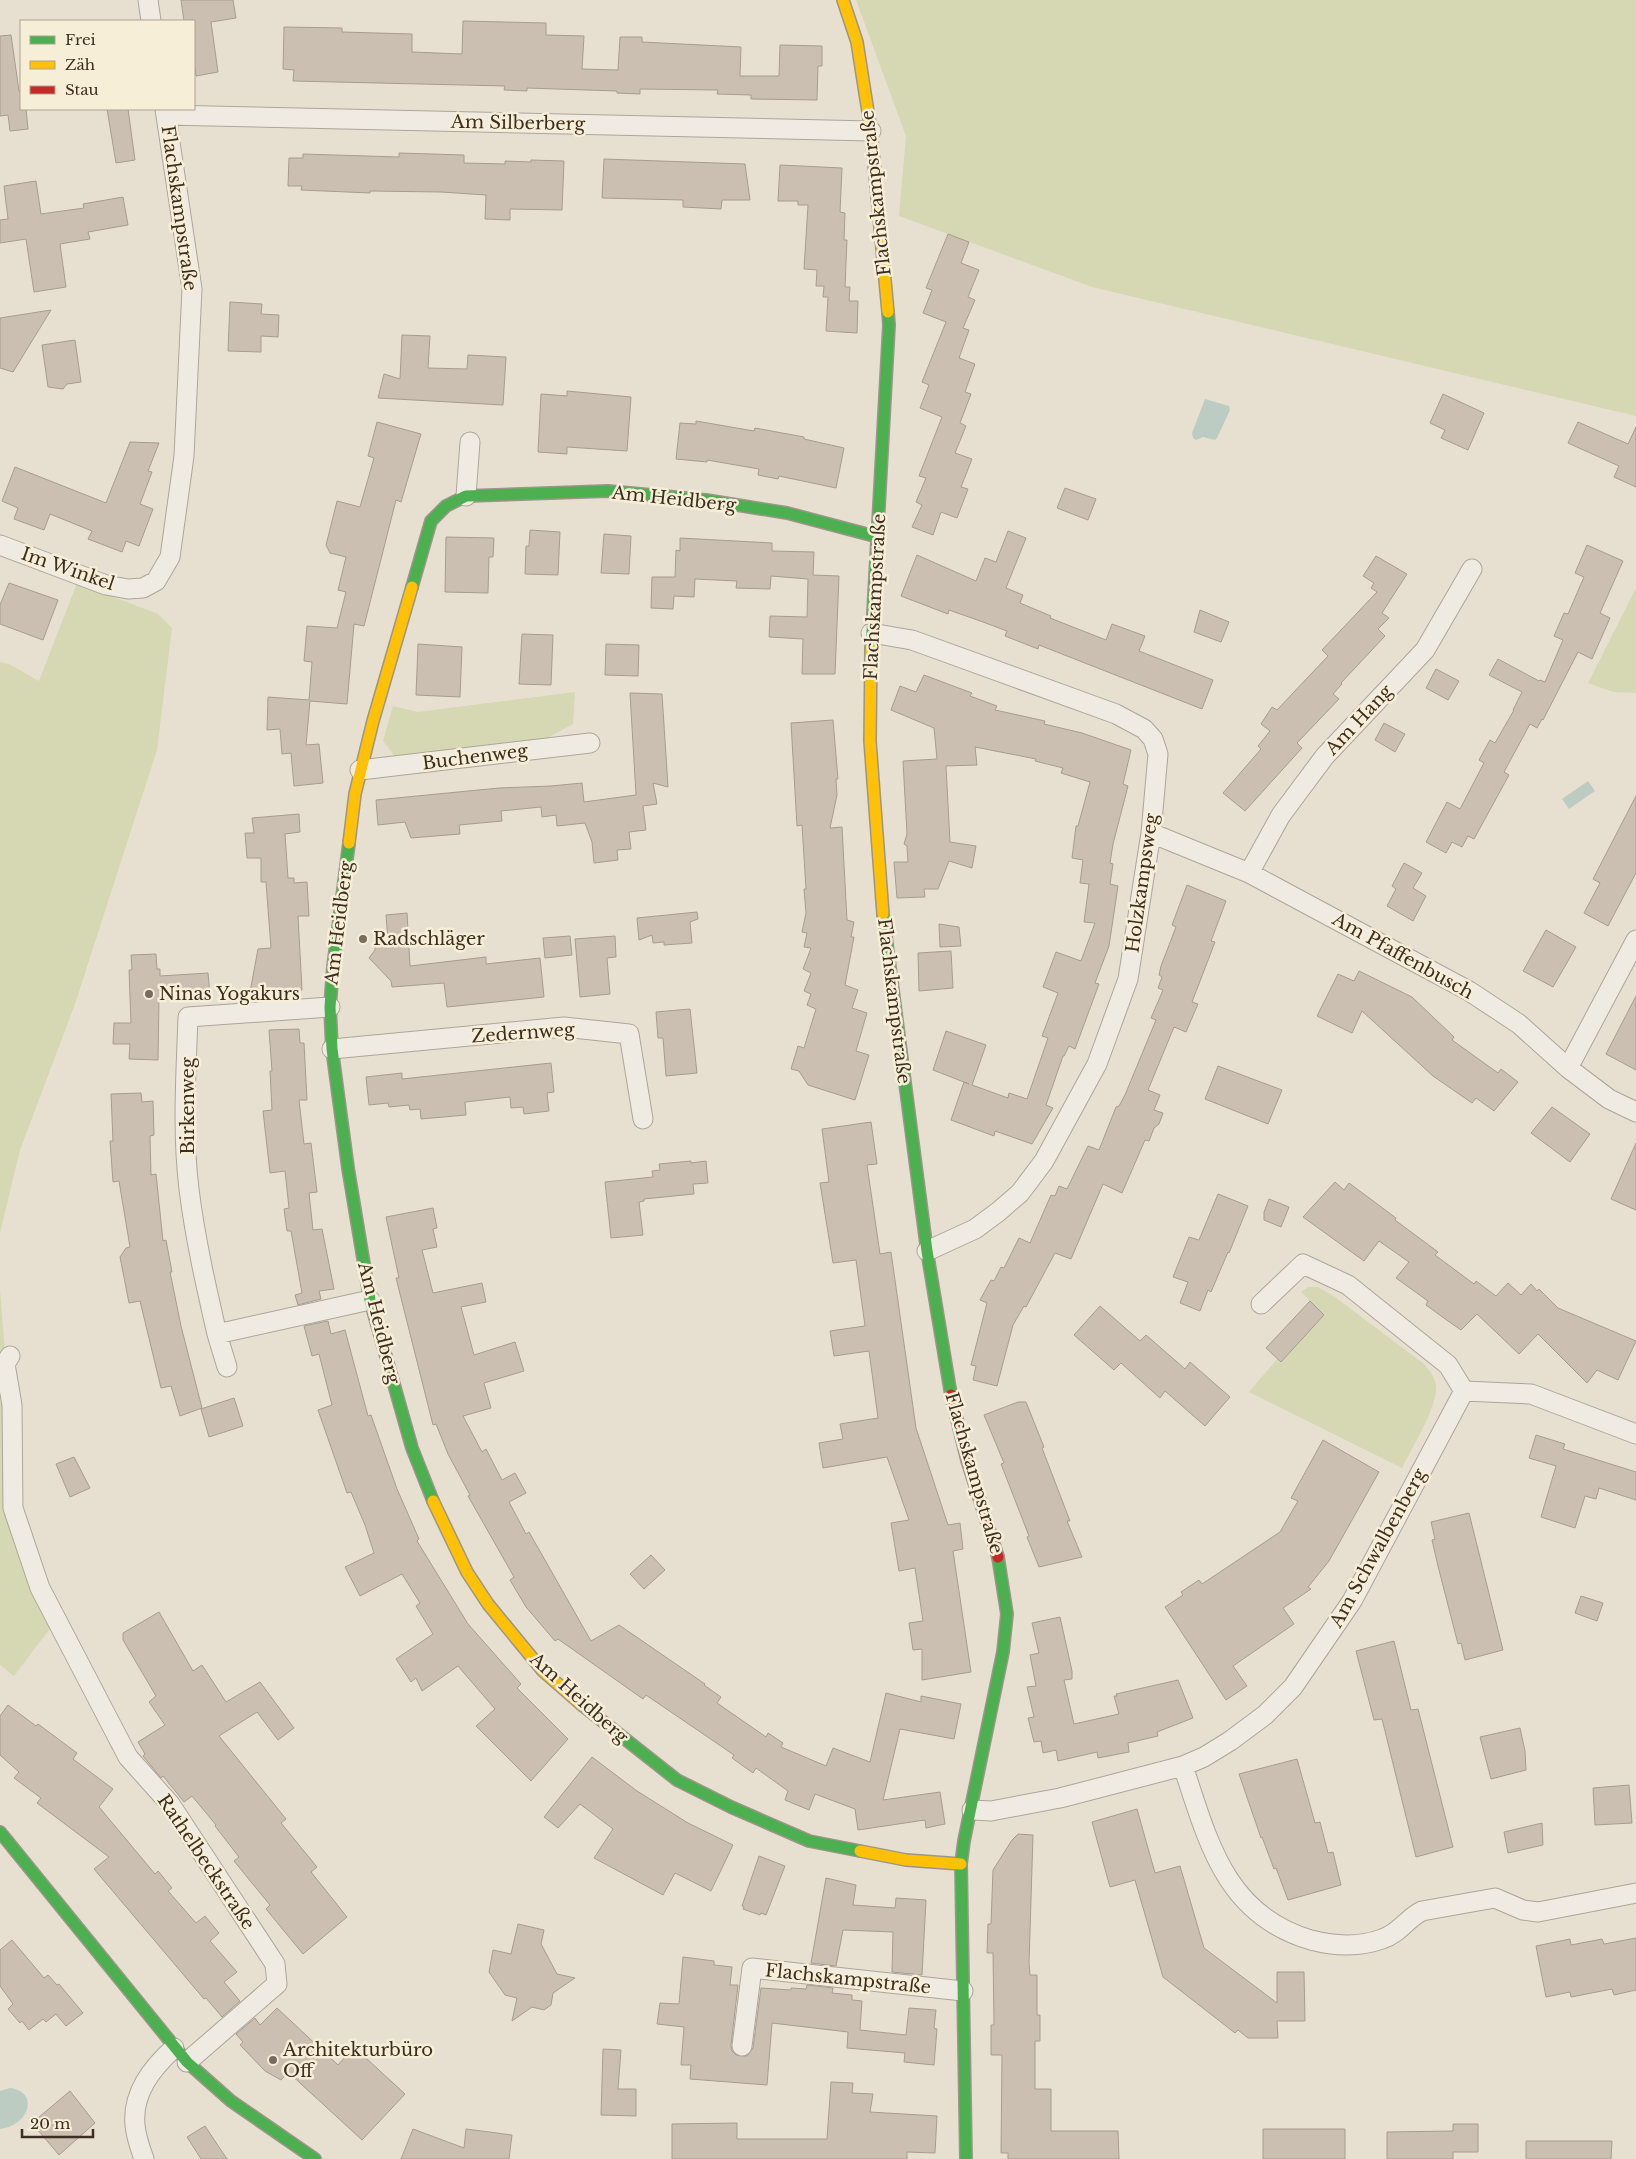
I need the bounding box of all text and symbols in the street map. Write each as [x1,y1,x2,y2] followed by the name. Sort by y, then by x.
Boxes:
[20,20,195,110] legend
[65,30,96,49] text: Frei
[65,55,95,74] text: Zäh
[65,80,99,99] text: Stau
[856,109,896,277] street label: Flachskampstraße
[450,111,585,135] street label: Am Silberberg
[156,124,202,292] street label: Flachskampstraße
[610,481,737,516] street label: Am Heidberg
[860,513,890,681] street label: Flachskampstraße
[18,543,118,595] street label: Im Winkel
[1320,680,1397,760] street label: Am Hang
[421,740,529,774] street label: Buchenweg
[1121,812,1163,954] street label: Holzkampsweg
[320,860,358,987] street label: Am Heidberg
[1328,908,1477,1004] street label: Am Pfaffenbusch
[873,917,915,1085] street label: Flachskampstraße
[373,928,485,950] place label: Radschläger
[357,933,369,945] marker: Radschläger
[159,983,300,1005] place label: Ninas Yogakurs
[143,988,155,1000] marker: Ninas Yogakurs
[471,1018,576,1048] street label: Zedernweg
[177,1057,199,1155] street label: Birkenweg
[353,1259,405,1386] street label: Am Heidberg
[940,1390,1008,1556] street label: Flachskampstraße
[1325,1464,1431,1632] street label: Am Schwalbenberg
[525,1647,633,1748] street label: Am Heidberg
[153,1790,259,1934] street label: Rathelbeckstraße
[764,1959,932,1999] street label: Flachskampstraße
[282,2039,433,2082] place label: Architekturbüro Off
[267,2054,279,2066] marker: Architekturbüro Off
[22,2106,94,2138] scale bar
[30,2114,70,2133] text: 20 m

